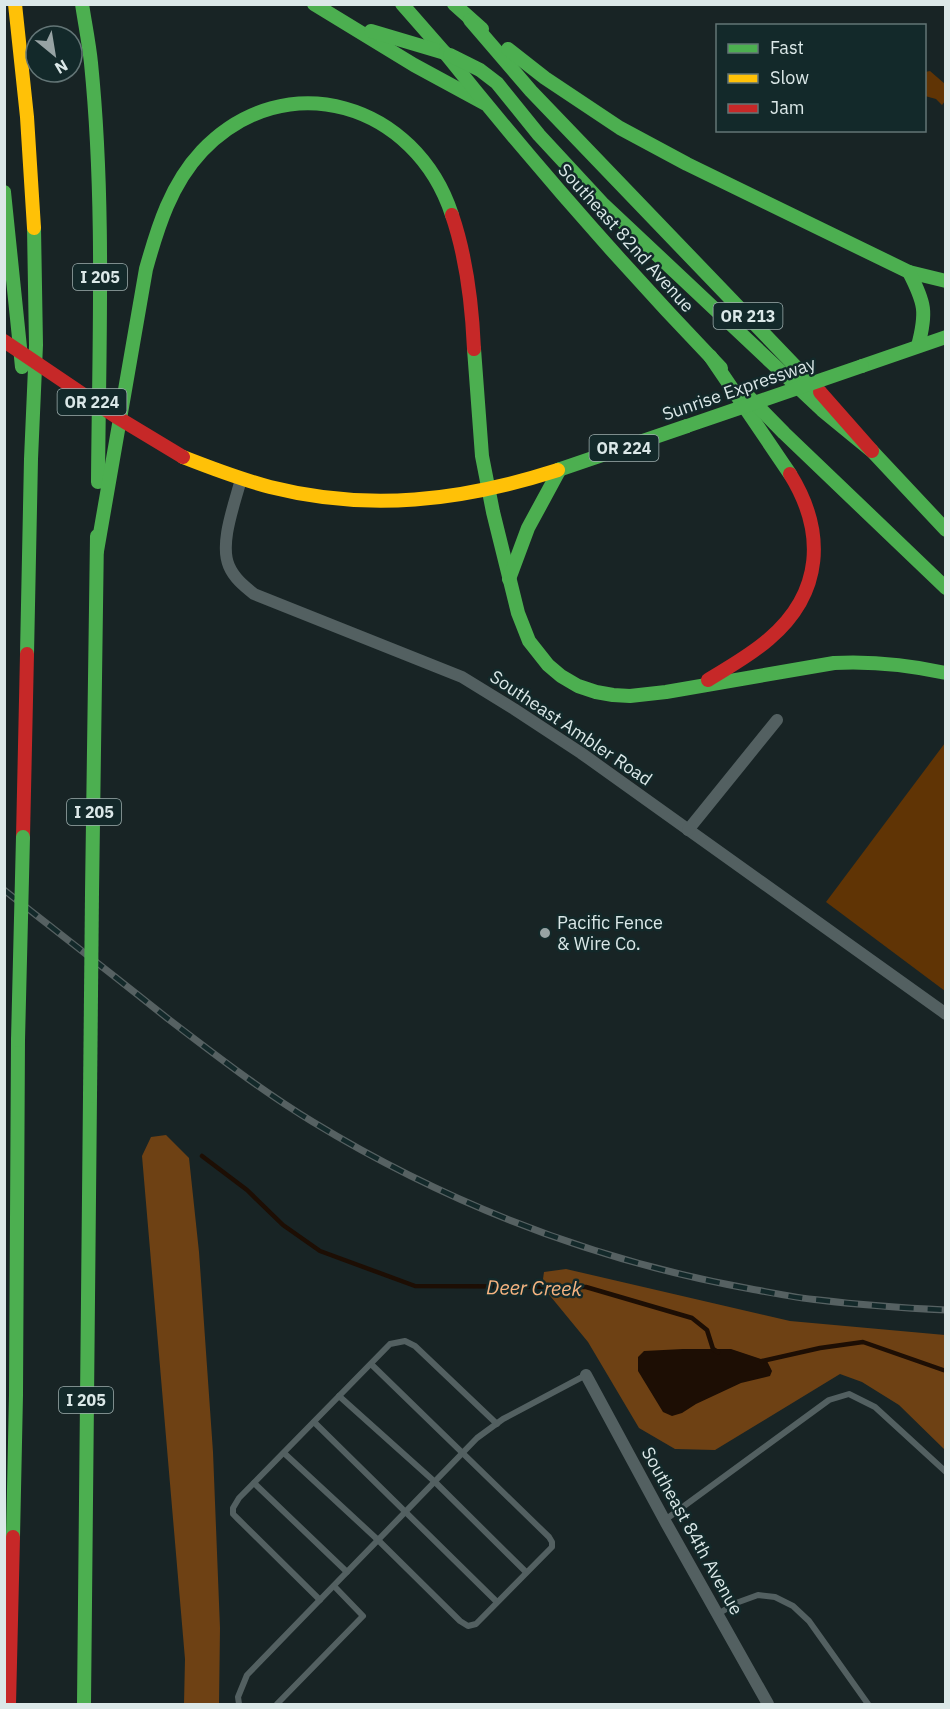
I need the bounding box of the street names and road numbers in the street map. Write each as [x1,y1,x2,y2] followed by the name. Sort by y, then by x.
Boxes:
[553,158,699,317] street label: Southeast 82nd Avenue
[73,264,127,290] road number: I 205
[714,303,783,329] road number: OR 213
[659,351,819,426] street label: Sunrise Expressway
[58,389,127,415] road number: OR 224
[590,435,658,461] road number: OR 224
[486,665,657,790] street label: Southeast Ambler Road
[67,799,121,825] road number: I 205
[59,1387,113,1413] road number: I 205
[637,1443,748,1619] street label: Southeast 84th Avenue

